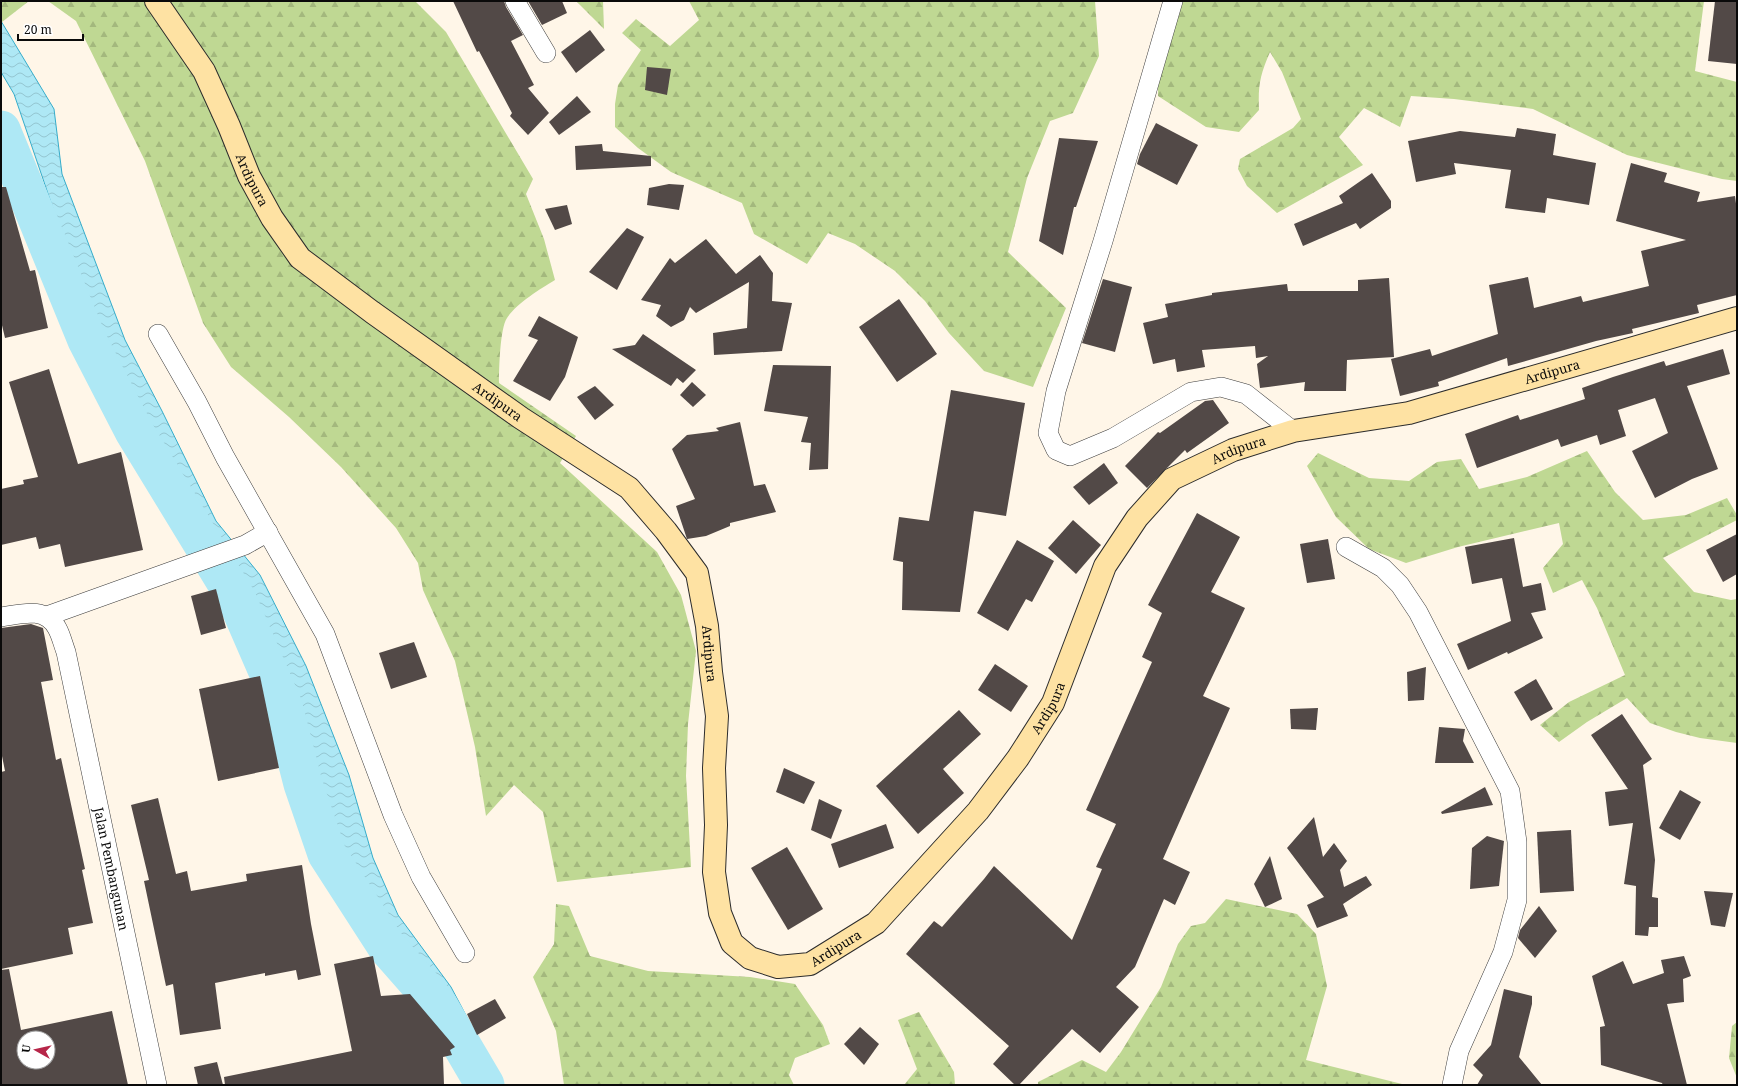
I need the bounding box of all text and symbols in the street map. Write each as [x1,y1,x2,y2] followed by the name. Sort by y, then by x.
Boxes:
[18,16,83,42] scale bar
[24,21,52,38] text: 20 m
[232,151,273,210] street label: Ardipura
[1522,355,1582,388] street label: Ardipura
[469,378,526,425] street label: Ardipura
[1208,431,1268,468] street label: Ardipura
[698,624,721,683] street label: Ardipura
[1027,679,1069,737] street label: Ardipura
[90,805,133,933] street label: Jalan Pembangunan
[807,925,865,971] street label: Ardipura
[16,1030,56,1070] north arrow
[18,1043,34,1054] text: U

